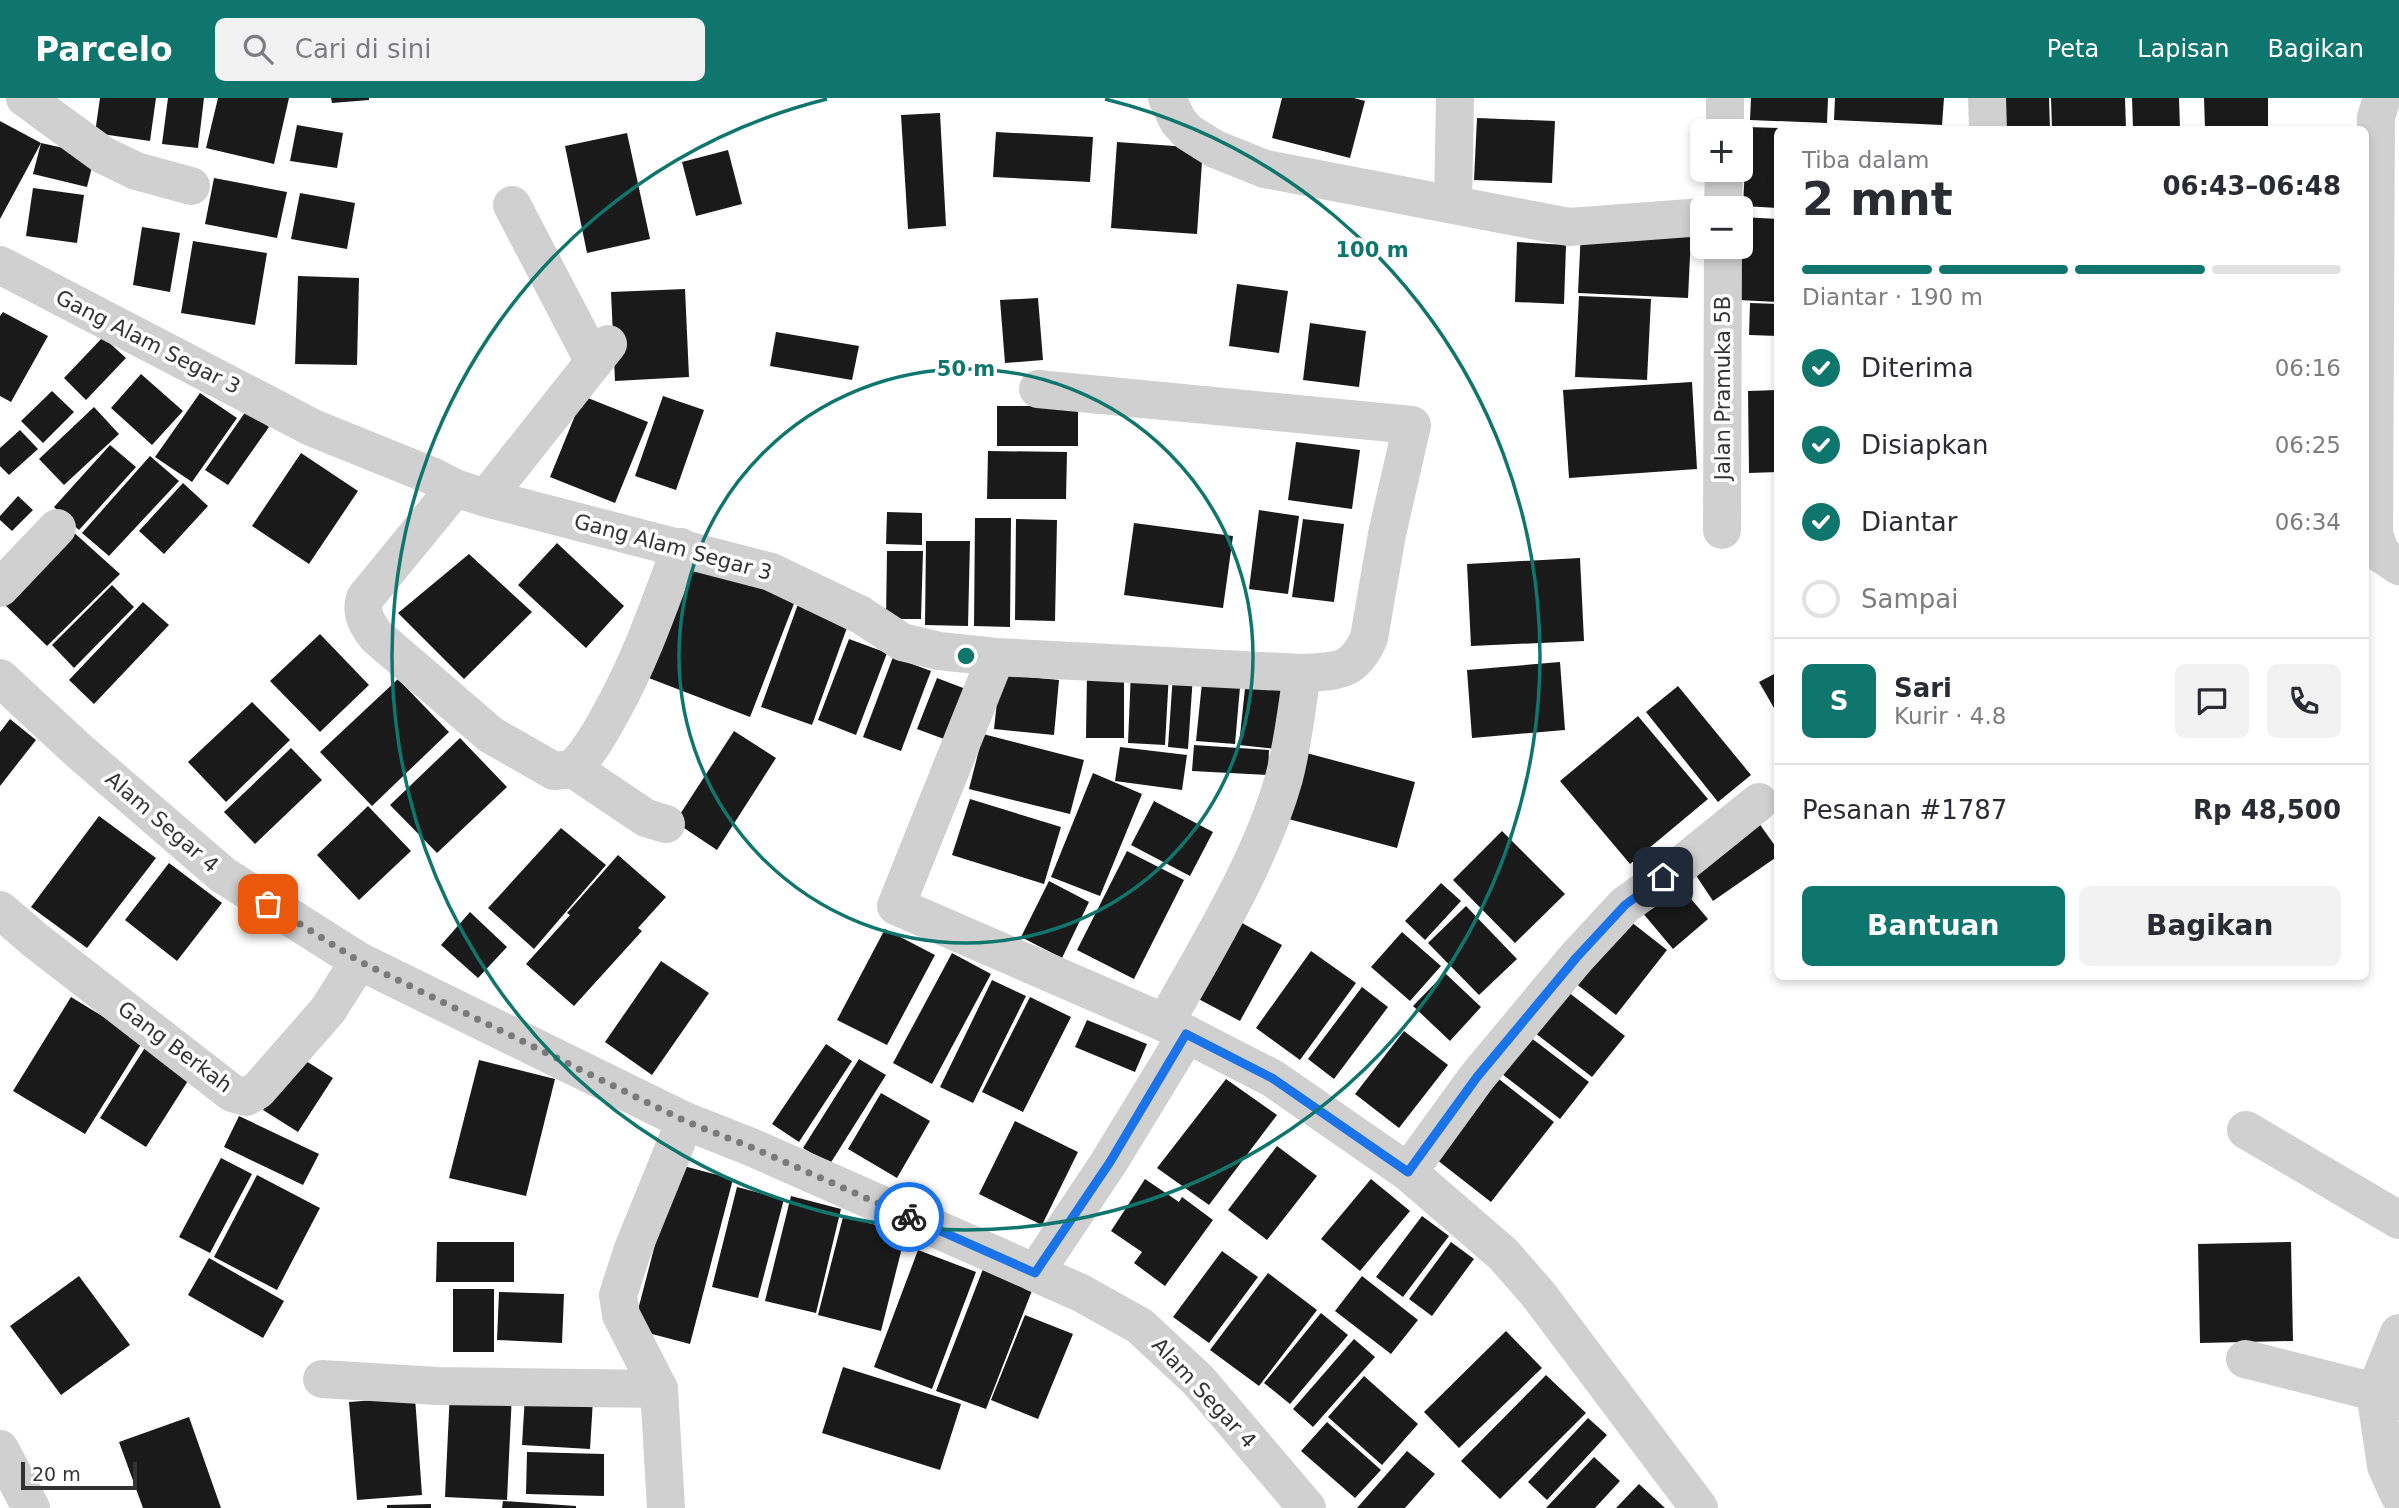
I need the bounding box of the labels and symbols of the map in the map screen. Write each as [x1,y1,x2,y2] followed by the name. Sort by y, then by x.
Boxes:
[1335,238,1409,262] text: 100 m
[52,285,244,399] street label: Gang Alam Segar 3
[1711,296,1735,482] street label: Jalan Pramuka 5B
[937,357,995,381] text: 50 m
[571,509,775,585] street label: Gang Alam Segar 3
[954,644,978,668] centre of rings
[101,767,223,877] street label: Alam Segar 4
[1633,847,1693,907] pin
[238,874,298,934] pin
[113,996,237,1098] street label: Gang Berkah
[874,1182,944,1252] courier
[1147,1333,1261,1453] street label: Alam Segar 4
[21,1459,136,1491] scale bar

